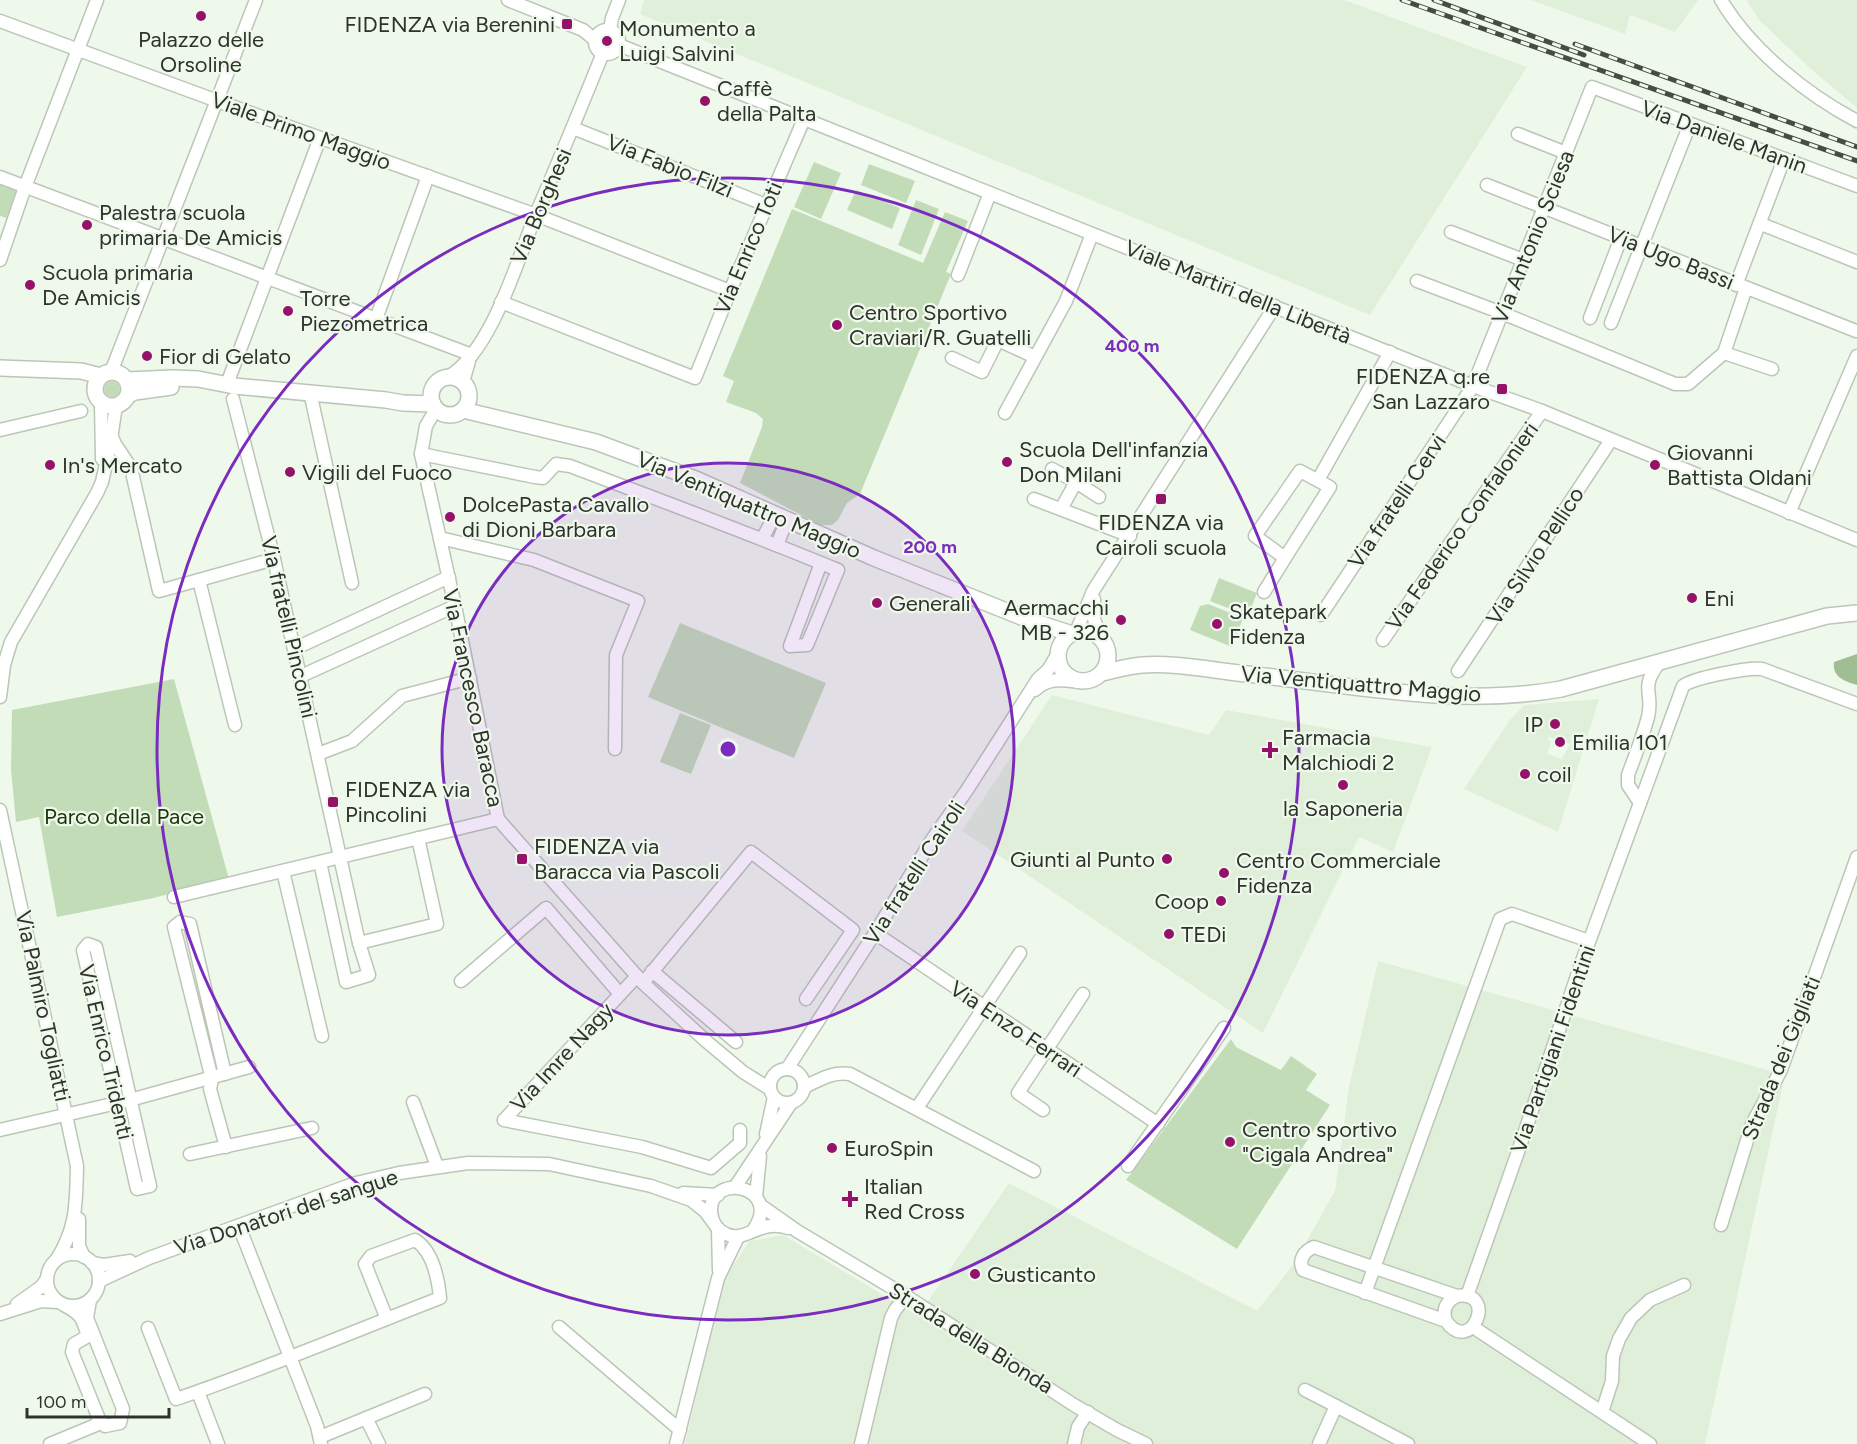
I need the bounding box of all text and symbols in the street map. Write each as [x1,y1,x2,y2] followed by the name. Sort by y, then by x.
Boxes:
[194,9,208,23] marker: Palazzo delle Orsoline
[345,11,555,38] place label: FIDENZA via Berenini
[619,15,756,67] place label: Monumento a Luigi Salvini
[560,17,574,31] marker: FIDENZA via Berenini
[138,26,264,78] place label: Palazzo delle Orsoline
[600,34,614,48] marker: Monumento a Luigi Salvini
[717,75,816,127] place label: Caffè della Palta
[207,86,395,176] street label: Viale Primo Maggio
[698,94,712,108] marker: Caffè della Palta
[1637,94,1811,180] street label: Via Daniele Manin
[603,128,737,204] street label: Via Fabio Filzi
[505,144,577,268] street label: Via Borghesi
[1486,146,1580,328] street label: Via Antonio Sciesa
[708,177,788,319] street label: Via Enrico Toti
[99,199,282,251] place label: Palestra scuola primaria De Amicis
[80,218,94,232] marker: Palestra scuola primaria De Amicis
[1604,220,1738,296] street label: Via Ugo Bassi
[1121,234,1355,350] street label: Viale Martiri della Libertà
[42,259,193,311] place label: Scuola primaria De Amicis
[23,278,37,292] marker: Scuola primaria De Amicis
[300,285,428,337] place label: Torre Piezometrica
[849,299,1031,351] place label: Centro Sportivo Craviari/R. Guatelli
[281,304,295,318] marker: Torre Piezometrica
[830,318,844,332] marker: Centro Sportivo Craviari/R. Guatelli
[1105,335,1159,357] text: 400 m
[159,343,291,370] place label: Fior di Gelato
[140,349,154,363] marker: Fior di Gelato
[1356,363,1490,415] place label: FIDENZA q.re San Lazzaro
[1495,382,1509,396] marker: FIDENZA q.re San Lazzaro
[1380,417,1544,635] street label: Via Federico Confalonieri
[1342,429,1452,573] street label: Via fratelli Cervi
[1019,436,1208,488] place label: Scuola Dell'infanzia Don Milani
[1667,439,1812,491] place label: Giovanni Battista Oldani
[633,445,865,565] street label: Via Ventiquattro Maggio
[62,452,183,479] place label: In's Mercato
[1000,455,1014,469] marker: Scuola Dell'infanzia Don Milani
[43,458,57,472] marker: In's Mercato
[1648,458,1662,472] marker: Giovanni Battista Oldani
[302,459,452,486] place label: Vigili del Fuoco
[283,465,297,479] marker: Vigili del Fuoco
[1480,482,1590,630] street label: Via Silvio Pellico
[462,491,649,543] place label: DolcePasta Cavallo di Dioni Barbara
[1154,492,1168,506] marker: FIDENZA via Cairoli scuola
[1095,509,1227,561] place label: FIDENZA via Cairoli scuola
[443,510,457,524] marker: DolcePasta Cavallo di Dioni Barbara
[255,533,323,721] street label: Via fratelli Pincolini
[903,536,957,558] text: 200 m
[1704,585,1734,612] place label: Eni
[437,586,509,810] street label: Via Francesco Baracca
[889,590,971,617] place label: Generali
[1685,591,1699,605] marker: Eni
[1004,594,1109,646] place label: Aermacchi MB - 326
[870,596,884,610] marker: Generali
[1229,598,1327,650] place label: Skatepark Fidenza
[1114,613,1128,627] marker: Aermacchi MB - 326
[1210,617,1224,631] marker: Skatepark Fidenza
[1240,660,1482,708] street label: Via Ventiquattro Maggio
[1524,711,1543,738] place label: IP
[1548,717,1562,731] marker: IP
[1282,724,1394,776] place label: Farmacia Malchiodi 2
[1572,729,1668,756] place label: Emilia 101
[1553,735,1567,749] marker: Emilia 101
[718,739,738,759] centre of rings
[1263,743,1277,757] marker: Farmacia Malchiodi 2
[1537,761,1572,788] place label: coil
[1518,767,1532,781] marker: coil
[345,776,470,828] place label: FIDENZA via Pincolini
[1336,778,1350,792] marker: la Saponeria
[326,795,340,809] marker: FIDENZA via Pincolini
[1283,795,1403,822] place label: la Saponeria
[857,796,971,950] street label: Via fratelli Cairoli
[44,803,204,830] park label: Parco della Pace
[534,833,720,885] place label: FIDENZA via Baracca via Pascoli
[1010,846,1155,873] place label: Giunti al Punto
[1236,847,1441,899] place label: Centro Commerciale Fidenza
[515,852,529,866] marker: FIDENZA via Baracca via Pascoli
[1160,852,1174,866] marker: Giunti al Punto
[1217,866,1231,880] marker: Centro Commerciale Fidenza
[1155,888,1209,915] place label: Coop
[1214,894,1228,908] marker: Coop
[10,908,76,1104] street label: Via Palmiro Togliatti
[1181,921,1226,948] place label: TEDi
[1162,927,1176,941] marker: TEDi
[1505,941,1601,1157] street label: Via Partigiani Fidentini
[73,962,139,1142] street label: Via Enrico Tridenti
[1736,972,1826,1144] street label: Strada dei Gigliati
[945,975,1087,1083] street label: Via Enzo Ferrari
[505,997,620,1117] street label: Via Imre Nagy
[1242,1116,1397,1168] place label: Centro sportivo "Cigala Andrea"
[844,1135,933,1162] place label: EuroSpin
[1223,1135,1237,1149] marker: Centro sportivo "Cigala Andrea"
[825,1141,839,1155] marker: EuroSpin
[171,1163,401,1261] street label: Via Donatori del sangue
[864,1173,965,1225] place label: Italian Red Cross
[841,1190,859,1208] marker: Italian Red Cross
[987,1261,1096,1288] place label: Gusticanto
[968,1267,982,1281] marker: Gusticanto
[884,1276,1058,1400] street label: Strada della Bionda
[27,1381,170,1419] scale bar
[36,1391,86,1413] text: 100 m

